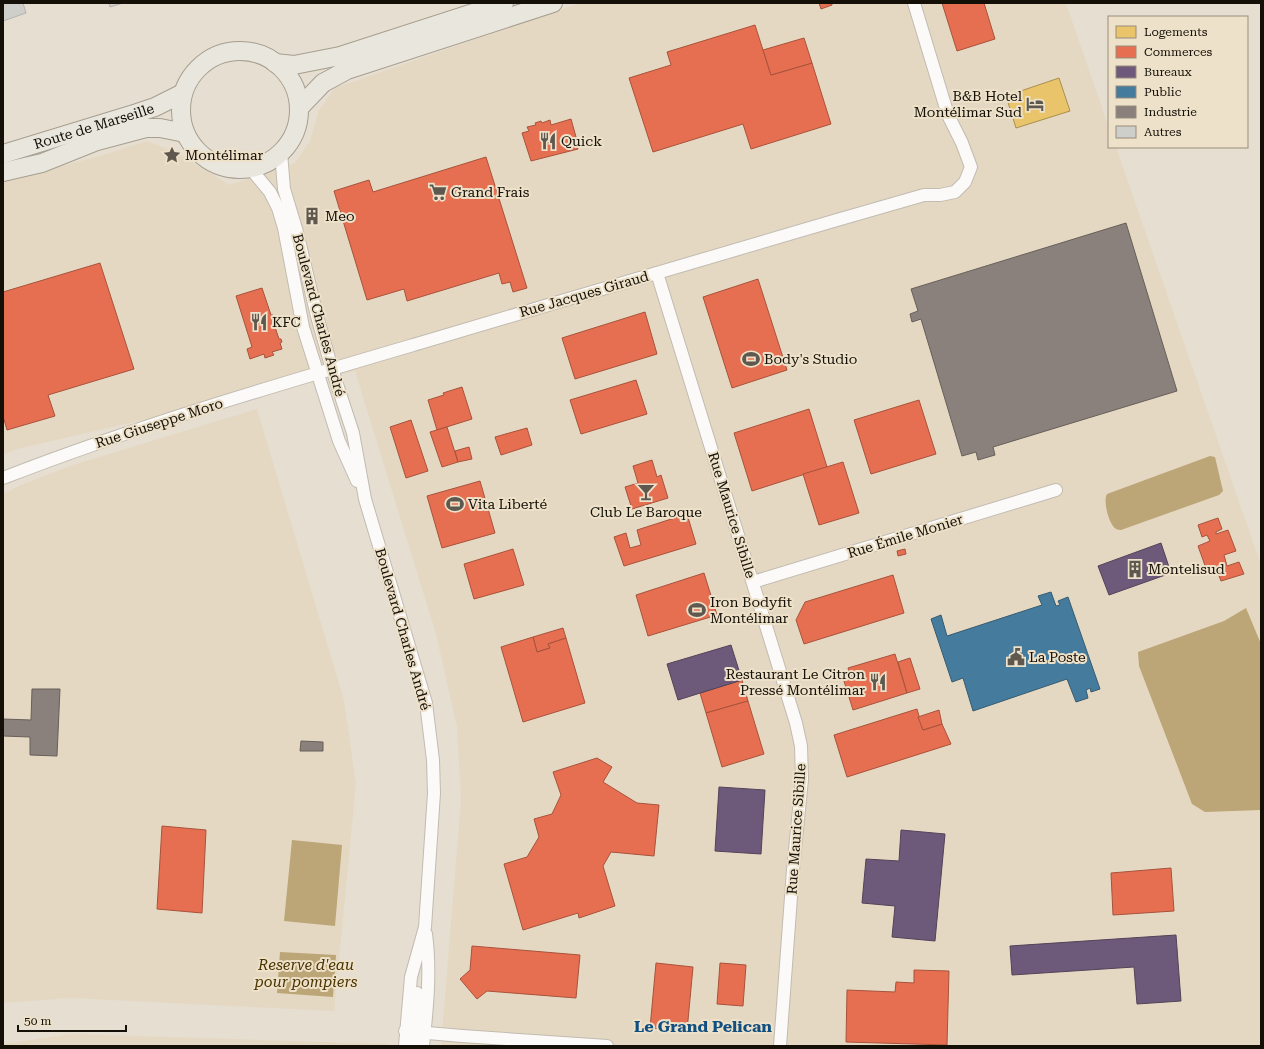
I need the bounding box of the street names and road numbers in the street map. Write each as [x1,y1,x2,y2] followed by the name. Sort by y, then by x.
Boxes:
[32,100,156,152] street label: Route de Marseille
[290,232,349,398] street label: Boulevard Charles André
[517,268,651,320] street label: Rue Jacques Giraud
[93,395,225,451] street label: Rue Giuseppe Moro
[705,450,759,580] street label: Rue Maurice Sibille
[845,511,965,561] street label: Rue Émile Monier
[372,546,434,712] street label: Boulevard Charles André
[783,763,809,895] street label: Rue Maurice Sibille

